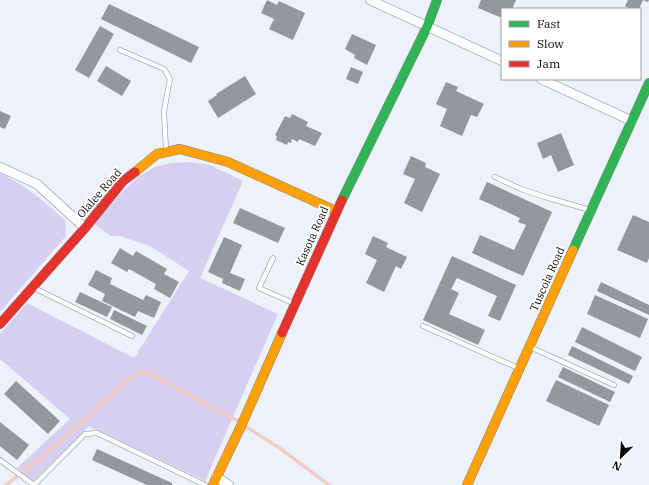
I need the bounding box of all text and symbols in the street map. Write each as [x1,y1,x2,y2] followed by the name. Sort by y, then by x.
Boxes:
[501,8,641,80] legend
[537,16,561,31] text: Fast
[537,36,564,51] text: Slow
[537,56,561,71] text: Jam
[74,165,125,221] street label: Olalee Road
[293,204,332,268] street label: Kasota Road
[527,244,568,313] street label: Tuscola Road
[601,437,641,477] north arrow
[610,458,624,474] text: N

